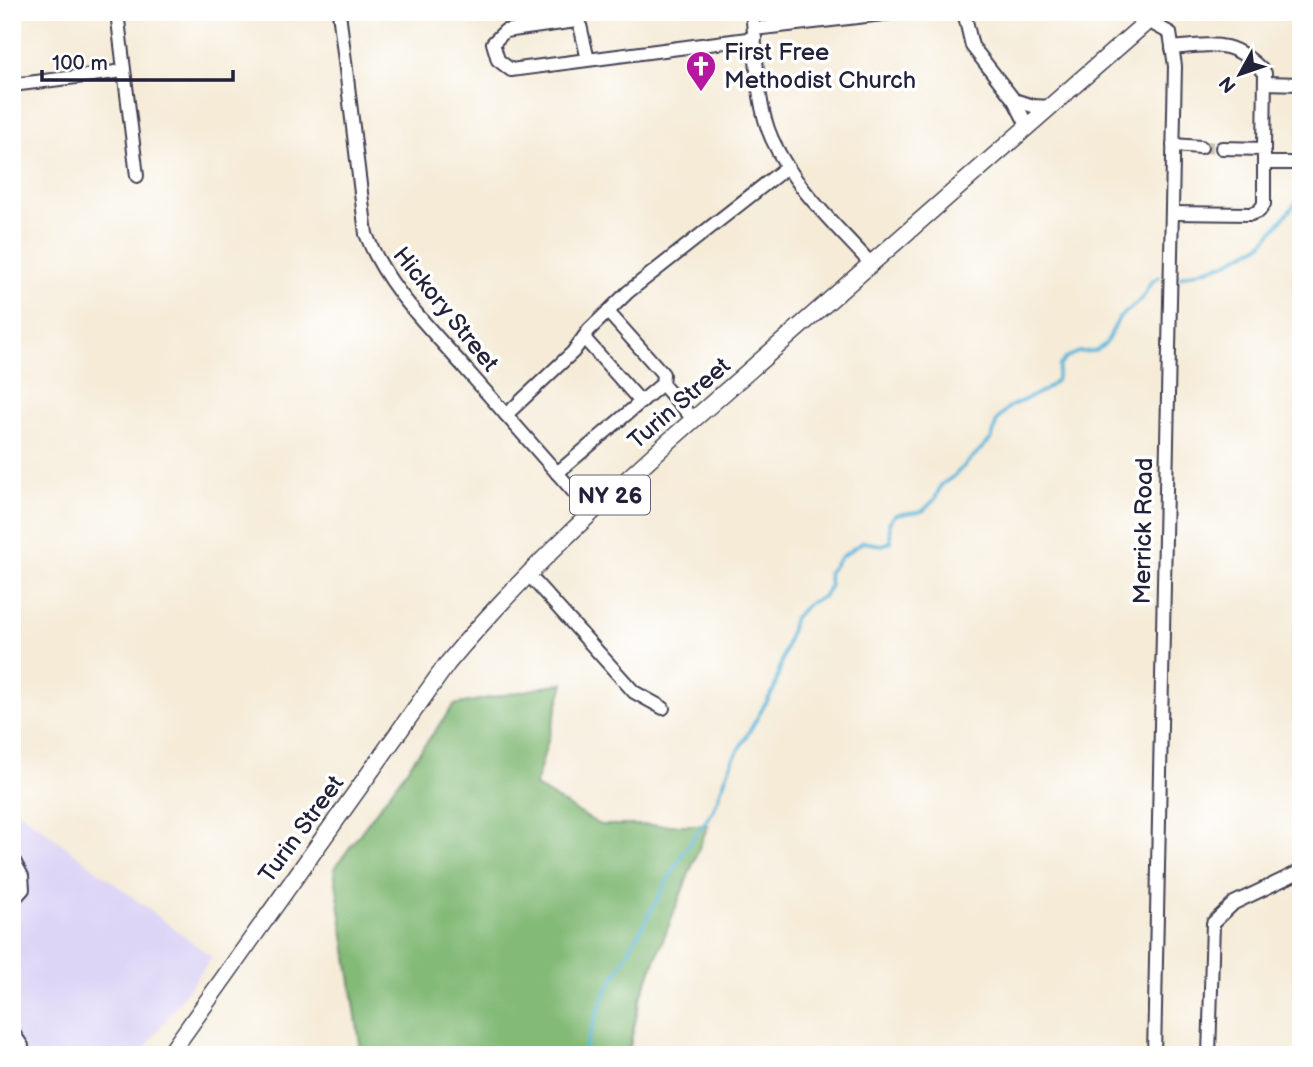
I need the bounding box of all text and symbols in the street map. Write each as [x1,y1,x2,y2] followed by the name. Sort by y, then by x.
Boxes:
[42,38,233,82] scale bar
[724,38,916,95] place label: First Free Methodist Church
[1204,38,1274,108] north arrow
[684,49,718,93] church icon: First Free Methodist Church
[52,51,108,76] text: 100 m
[1215,71,1242,97] text: N
[387,241,505,378] street label: Hickory Street
[622,351,737,456] street label: Turin Street
[1128,457,1159,605] street label: Merrick Road
[570,475,650,514] road number: NY 26
[253,769,350,889] street label: Turin Street

